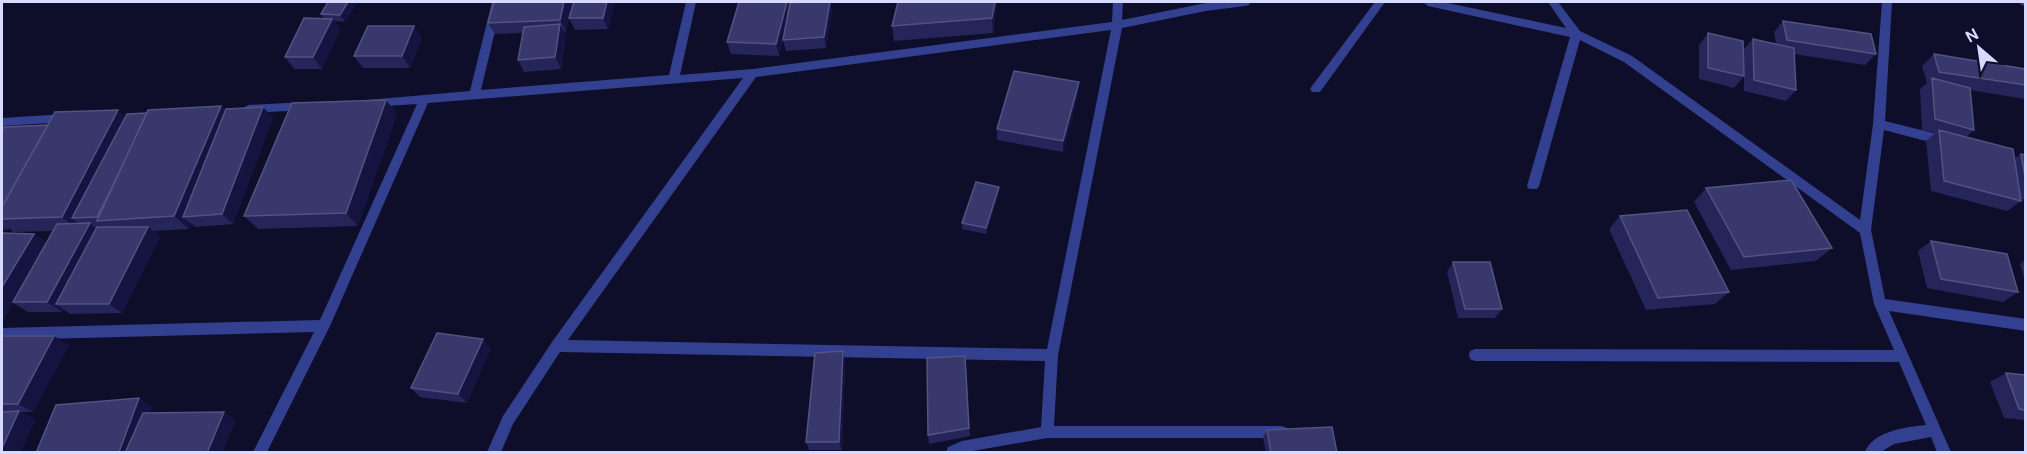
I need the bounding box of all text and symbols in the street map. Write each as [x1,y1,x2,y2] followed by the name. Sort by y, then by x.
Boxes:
[1949,18,2009,78] north arrow
[1962,23,1982,47] text: N

